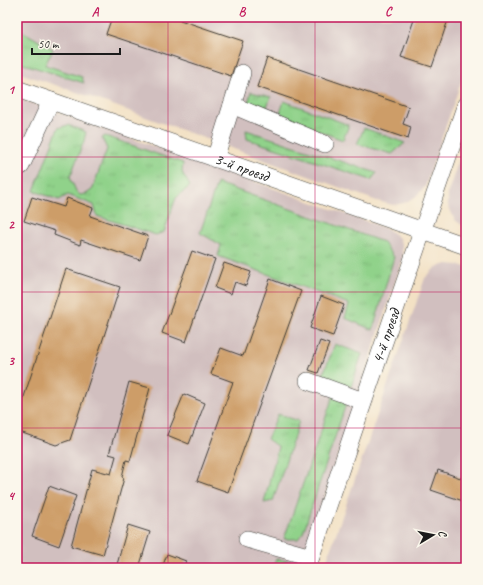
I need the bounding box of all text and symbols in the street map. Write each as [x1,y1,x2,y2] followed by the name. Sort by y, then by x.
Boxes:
[92,4,100,20] text: A
[239,4,247,20] text: B
[385,4,393,20] text: C
[32,30,120,56] scale bar
[38,36,60,52] text: 50 m
[8,82,16,98] text: 1
[212,149,273,187] street label: 3-й проезд
[8,217,15,233] text: 2
[367,305,405,366] street label: 4-й проезд
[8,353,15,369] text: 3
[8,488,16,504] text: 4
[413,515,453,555] north arrow
[435,529,450,539] text: С

